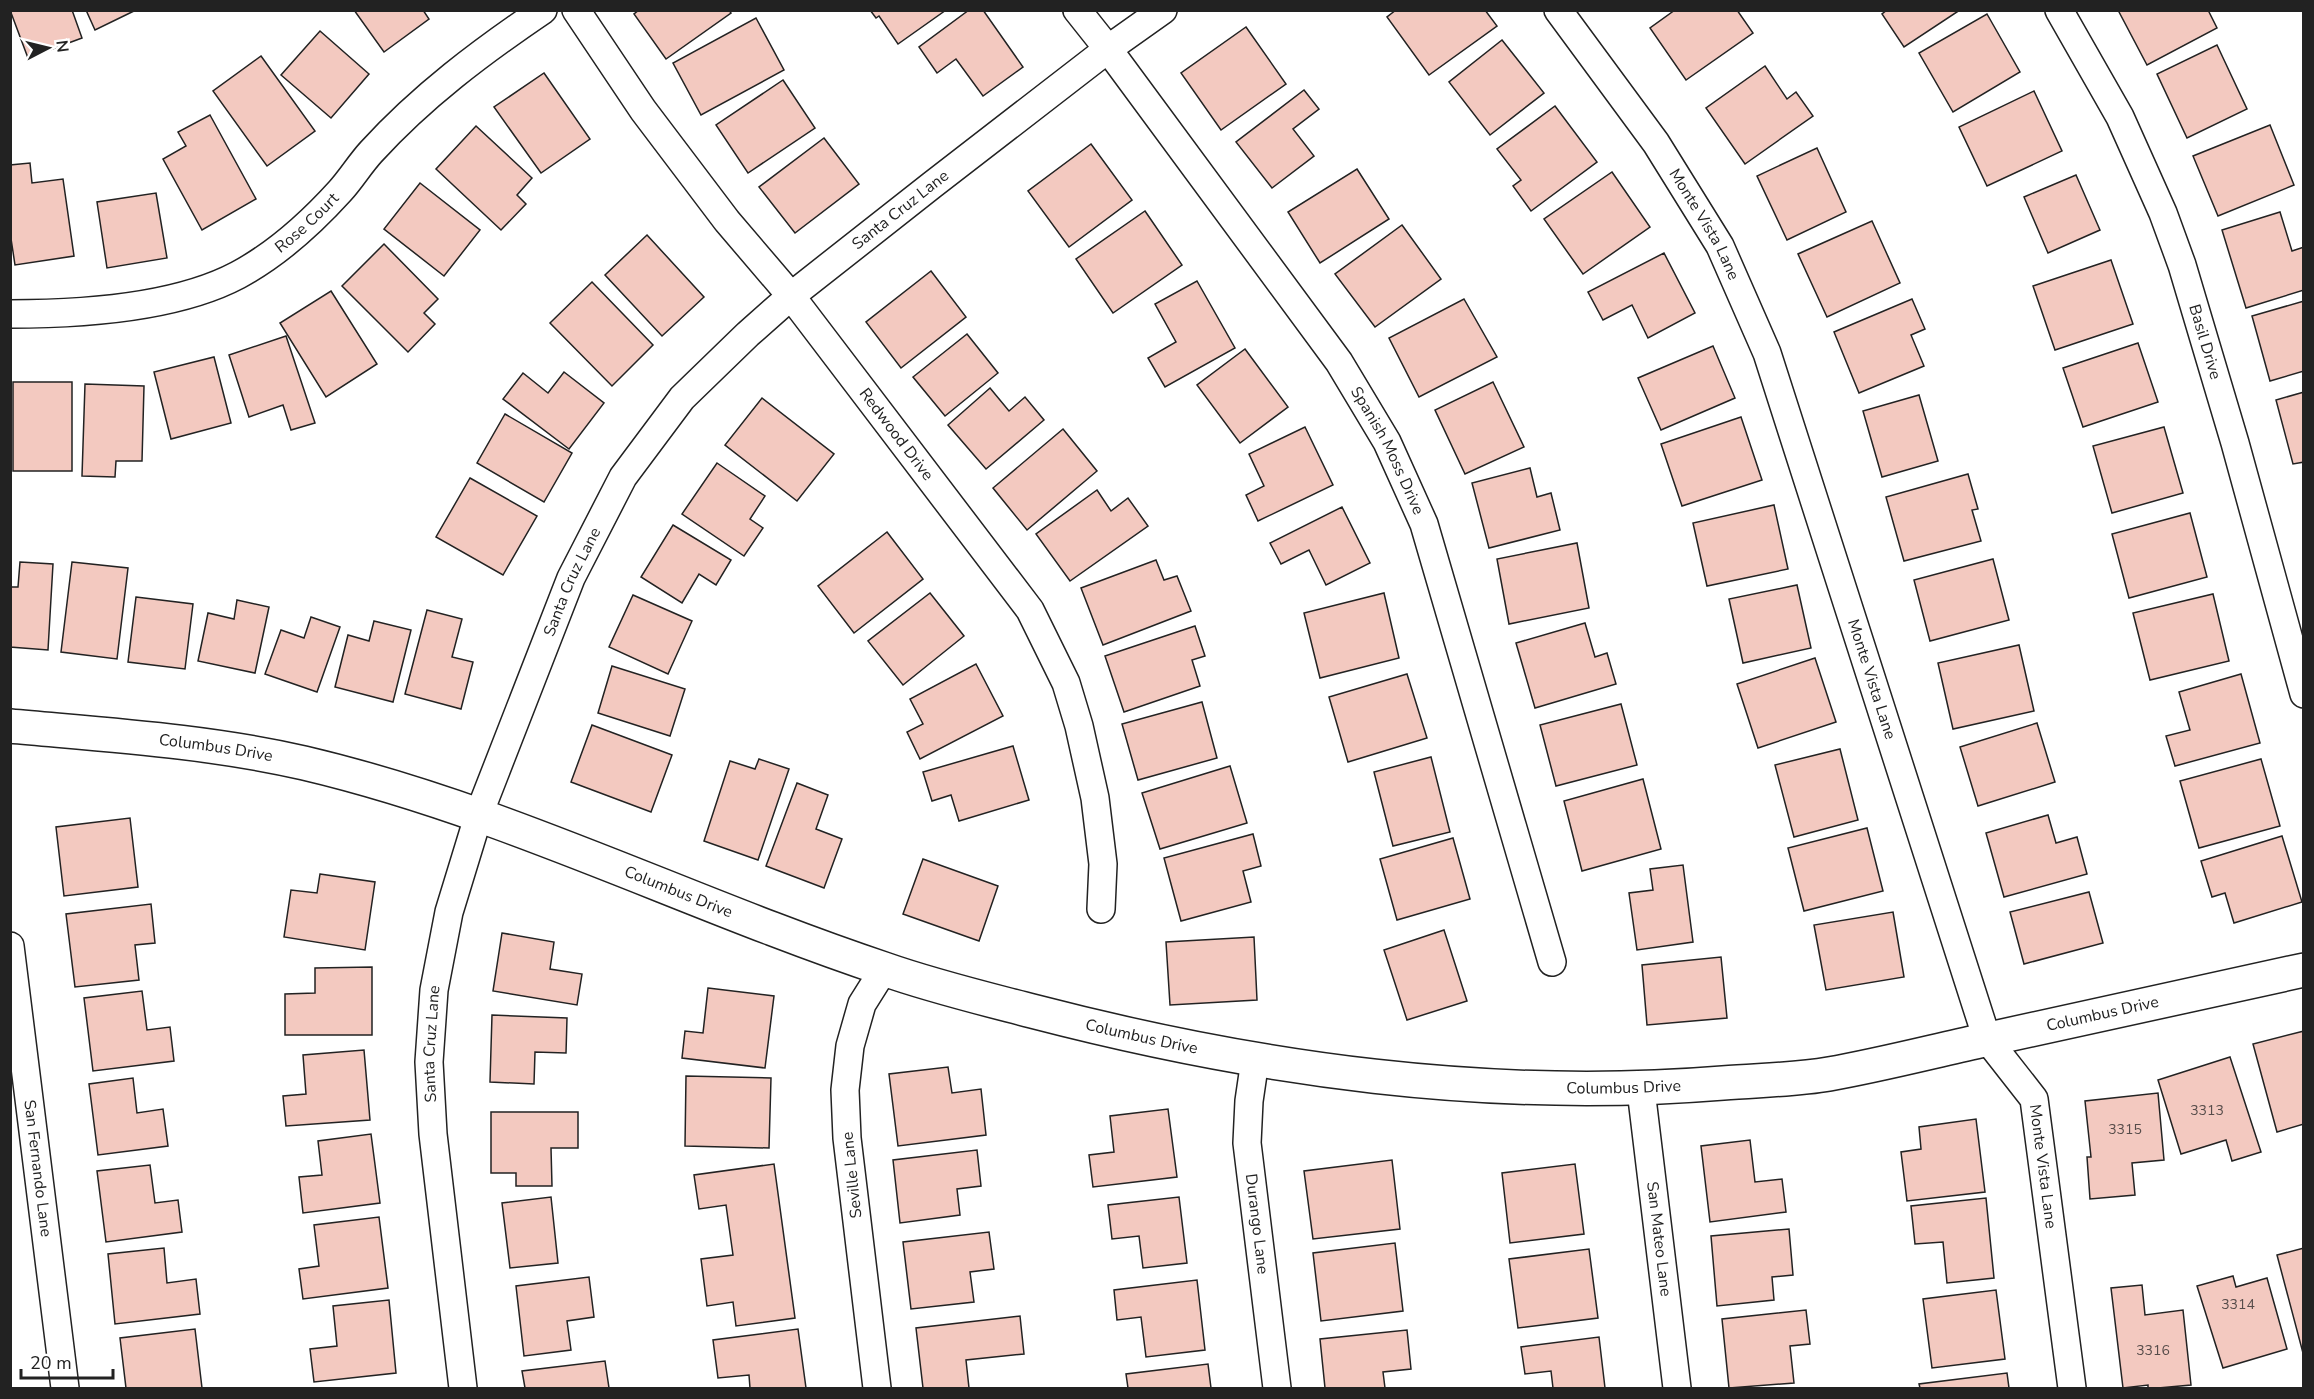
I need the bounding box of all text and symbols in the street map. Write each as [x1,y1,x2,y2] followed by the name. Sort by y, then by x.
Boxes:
[18,18,78,78] north arrow
[50,39,74,54] text: N
[847,165,953,255] street label: Santa Cruz Lane
[1664,165,1745,284] street label: Monte Vista Lane
[270,188,344,258] street label: Rose Court
[2183,302,2227,382] street label: Basil Drive
[1345,382,1429,518] street label: Spanish Moss Drive
[854,384,939,485] street label: Redwood Drive
[538,524,606,640] street label: Santa Cruz Lane
[1842,616,1901,742] street label: Monte Vista Lane
[158,729,275,767] street label: Columbus Drive
[621,861,736,923] street label: Columbus Drive
[418,983,446,1103] street label: Santa Cruz Lane
[2044,991,2161,1037] street label: Columbus Drive
[1083,1014,1200,1060] street label: Columbus Drive
[1566,1075,1682,1099] street label: Columbus Drive
[18,1098,57,1238] street label: San Fernando Lane
[2190,1101,2224,1120] house number: 3313
[2024,1103,2062,1230] street label: Monte Vista Lane
[2108,1120,2142,1139] house number: 3315
[837,1131,867,1219] street label: Seville Lane
[1240,1172,1274,1276] street label: Durango Lane
[1641,1180,1677,1298] street label: San Mateo Lane
[2221,1295,2255,1314] house number: 3314
[2136,1341,2170,1360] house number: 3316
[21,1342,112,1380] scale bar
[30,1351,72,1375] text: 20 m

